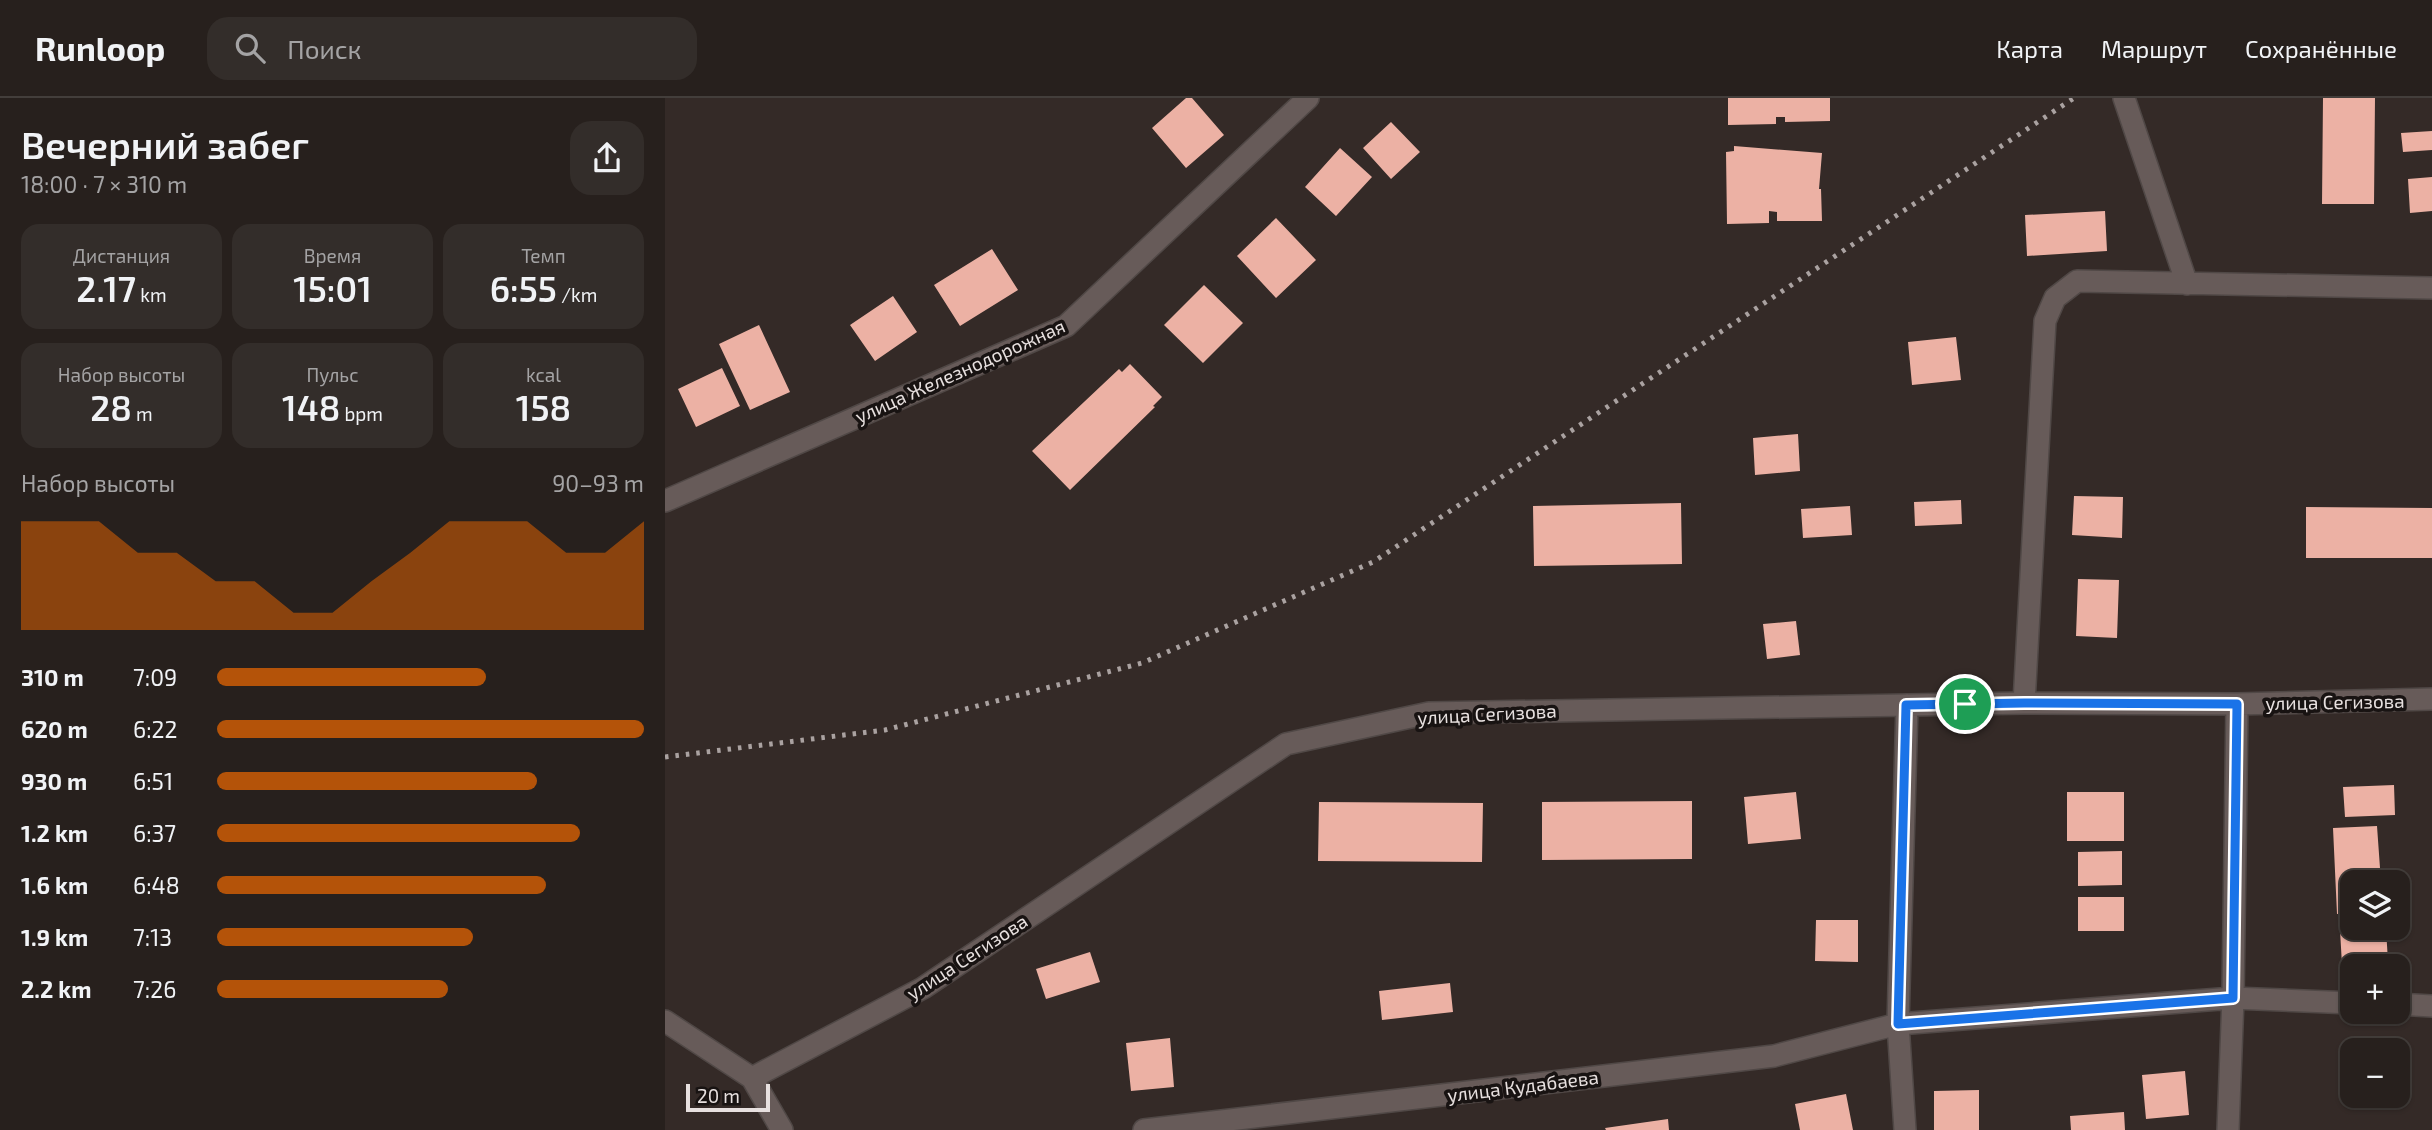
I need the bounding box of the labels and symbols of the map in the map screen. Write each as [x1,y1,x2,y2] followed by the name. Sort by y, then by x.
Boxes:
[851,314,1069,428] street label: улица Железнодорожная
[1935,674,1995,734] pin
[2265,689,2405,715] street label: улица Сегизова
[1417,698,1557,730] street label: улица Сегизова
[902,909,1032,1005] street label: улица Сегизова
[1446,1065,1600,1107] street label: улица Кудабаева
[686,1081,770,1113] scale bar

